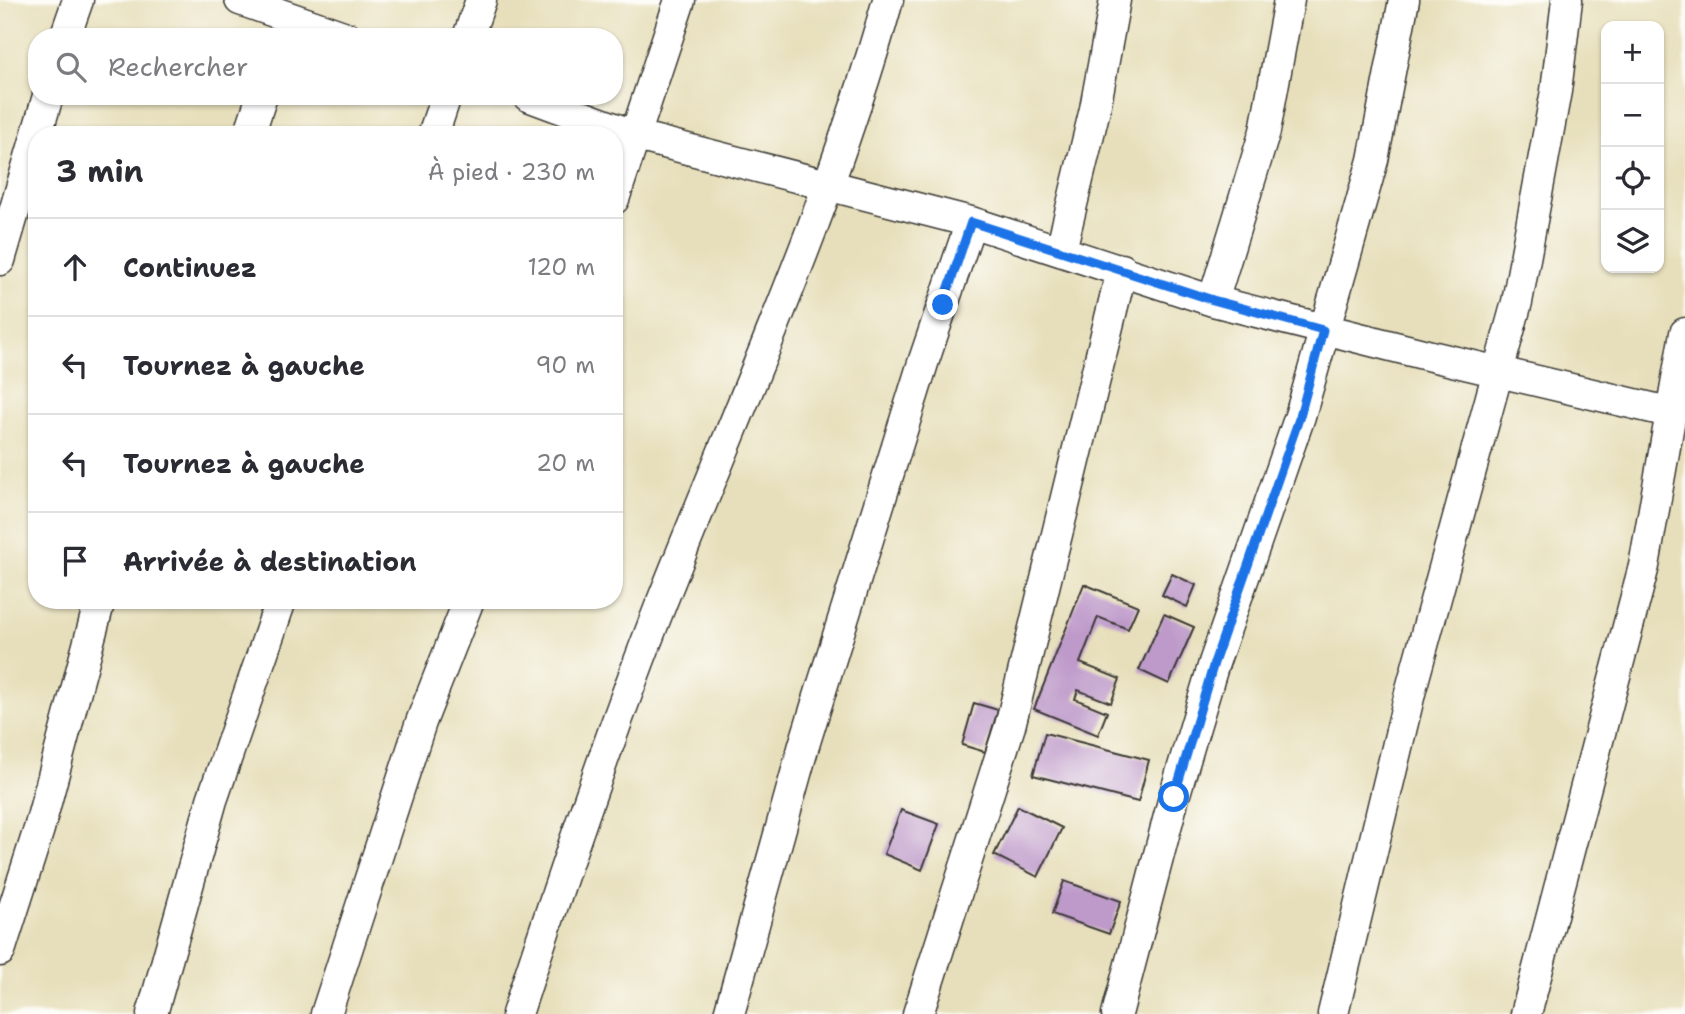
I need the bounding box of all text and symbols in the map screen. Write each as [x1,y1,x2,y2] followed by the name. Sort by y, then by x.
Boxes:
[1601,21,1664,273] map controls
[1601,21,1664,84] button: +
[28,28,623,105] search box
[52,48,90,86] icon: search
[108,49,248,84] text: Rechercher
[1601,84,1664,147] button: −
[1601,147,1664,210] button: locate
[56,151,143,192] text: 3 min
[428,157,595,187] text: À pied · 230 m
[1601,210,1664,273] button: layers
[56,248,94,286] icon: ahead
[123,250,257,285] text: Continuez
[527,252,595,282] text: 120 m
[927,289,958,320] route end
[56,346,94,384] icon: left
[123,348,365,383] text: Tournez à gauche
[535,350,595,380] text: 90 m
[56,444,94,482] icon: left
[123,446,365,481] text: Tournez à gauche
[536,448,595,478] text: 20 m
[56,542,94,580] icon: arrive
[123,544,417,579] text: Arrivée à destination
[1158,781,1189,812] route start

